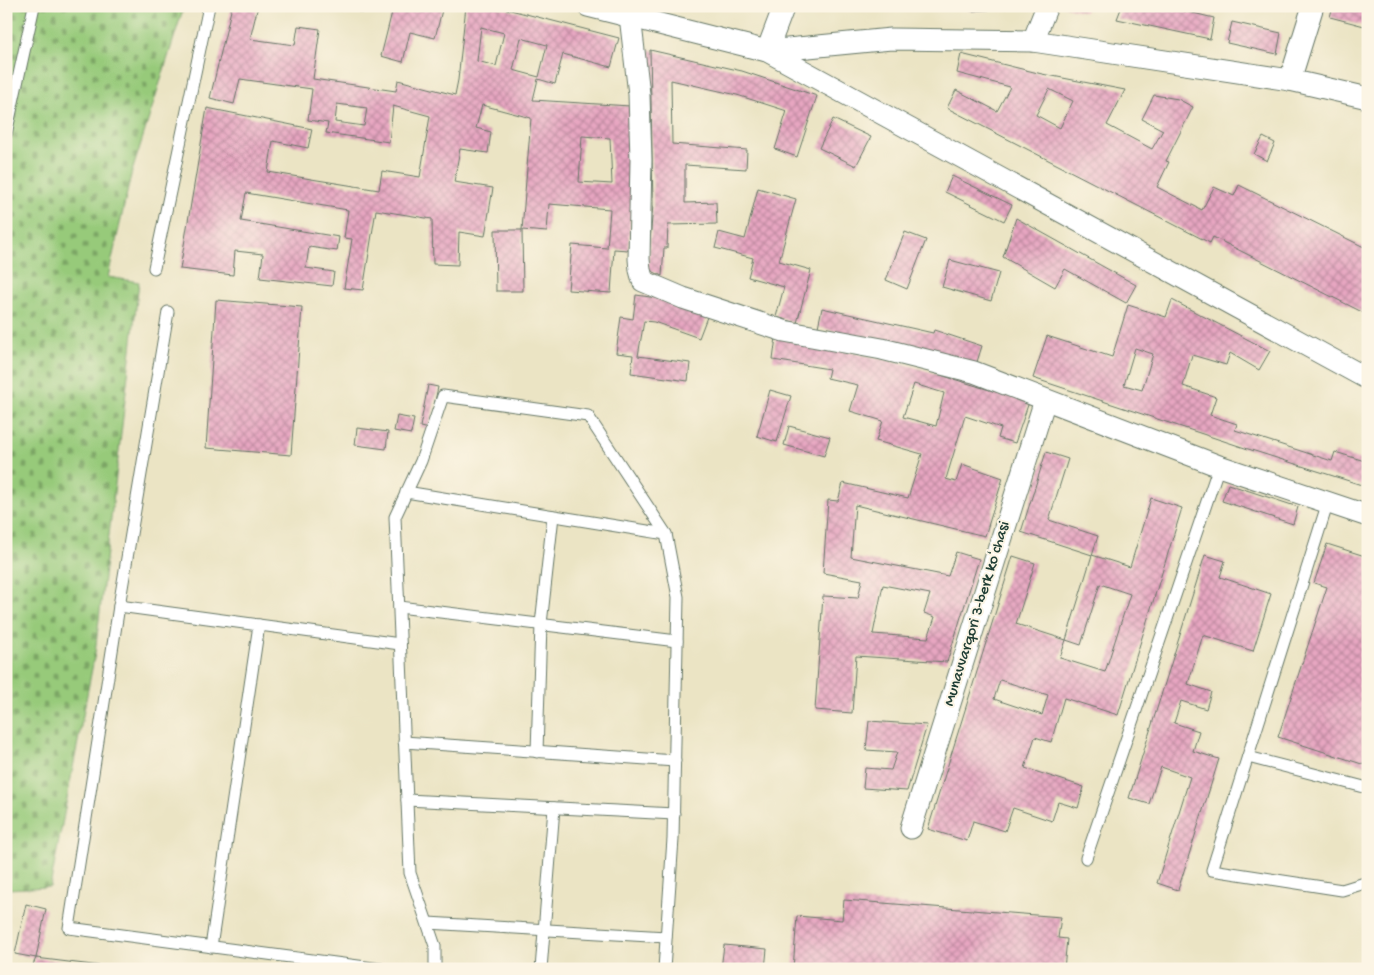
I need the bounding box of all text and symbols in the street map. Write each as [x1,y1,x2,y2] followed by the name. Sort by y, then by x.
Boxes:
[941,519,1015,709] street label: Munavvarqori 3-berk koʻchasi

